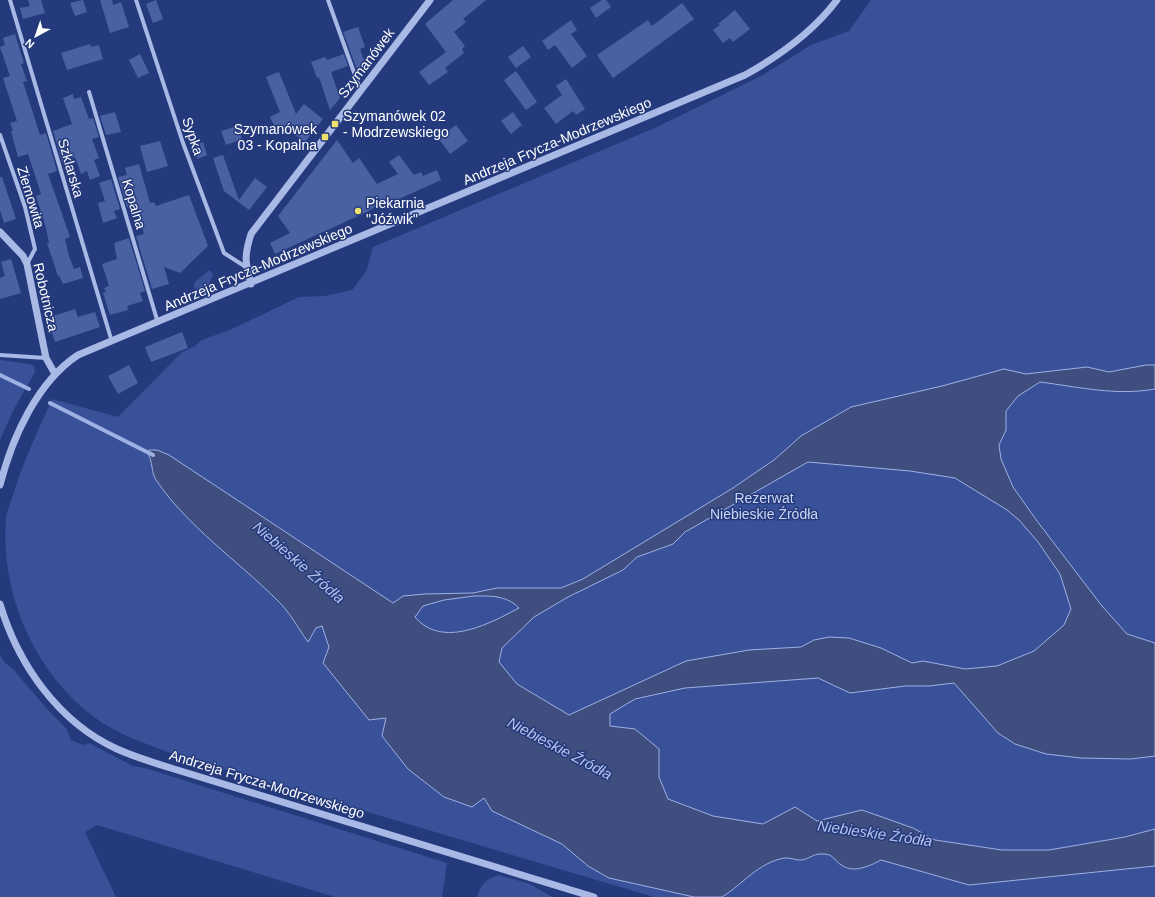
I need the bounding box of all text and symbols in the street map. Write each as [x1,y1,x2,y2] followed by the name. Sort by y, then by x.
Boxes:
[16,16,56,56] north arrow
[335,24,398,101] street label: Szymanówek
[23,36,36,51] text: N
[460,94,654,188] street label: Andrzeja Frycza-Modrzewskiego
[343,108,449,140] place label: Szymanówek 02 - Modrzewskiego
[179,115,207,157] street label: Sypka
[330,119,340,129] marker: Szymanówek 02 - Modrzewskiego
[234,121,318,153] place label: Szymanówek 03 - Kopalna
[320,132,330,142] marker: Szymanówek 03 - Kopalna
[55,137,87,200] street label: Szklarska
[14,164,48,230] street label: Ziemowita
[119,177,149,231] street label: Kopalna
[366,195,425,227] place label: Piekarnia "Jóźwik"
[353,206,363,216] marker: Piekarnia "Jóźwik"
[161,220,355,314] street label: Andrzeja Frycza-Modrzewskiego
[30,261,62,333] street label: Robotnicza
[710,490,818,522] park label: Rezerwat Niebieskie Źródła
[250,518,348,606] water label: Niebieskie Źródła
[505,713,615,783] water label: Niebieskie Źródła
[168,747,367,821] street label: Andrzeja Frycza-Modrzewskiego
[816,817,934,849] water label: Niebieskie Źródła

